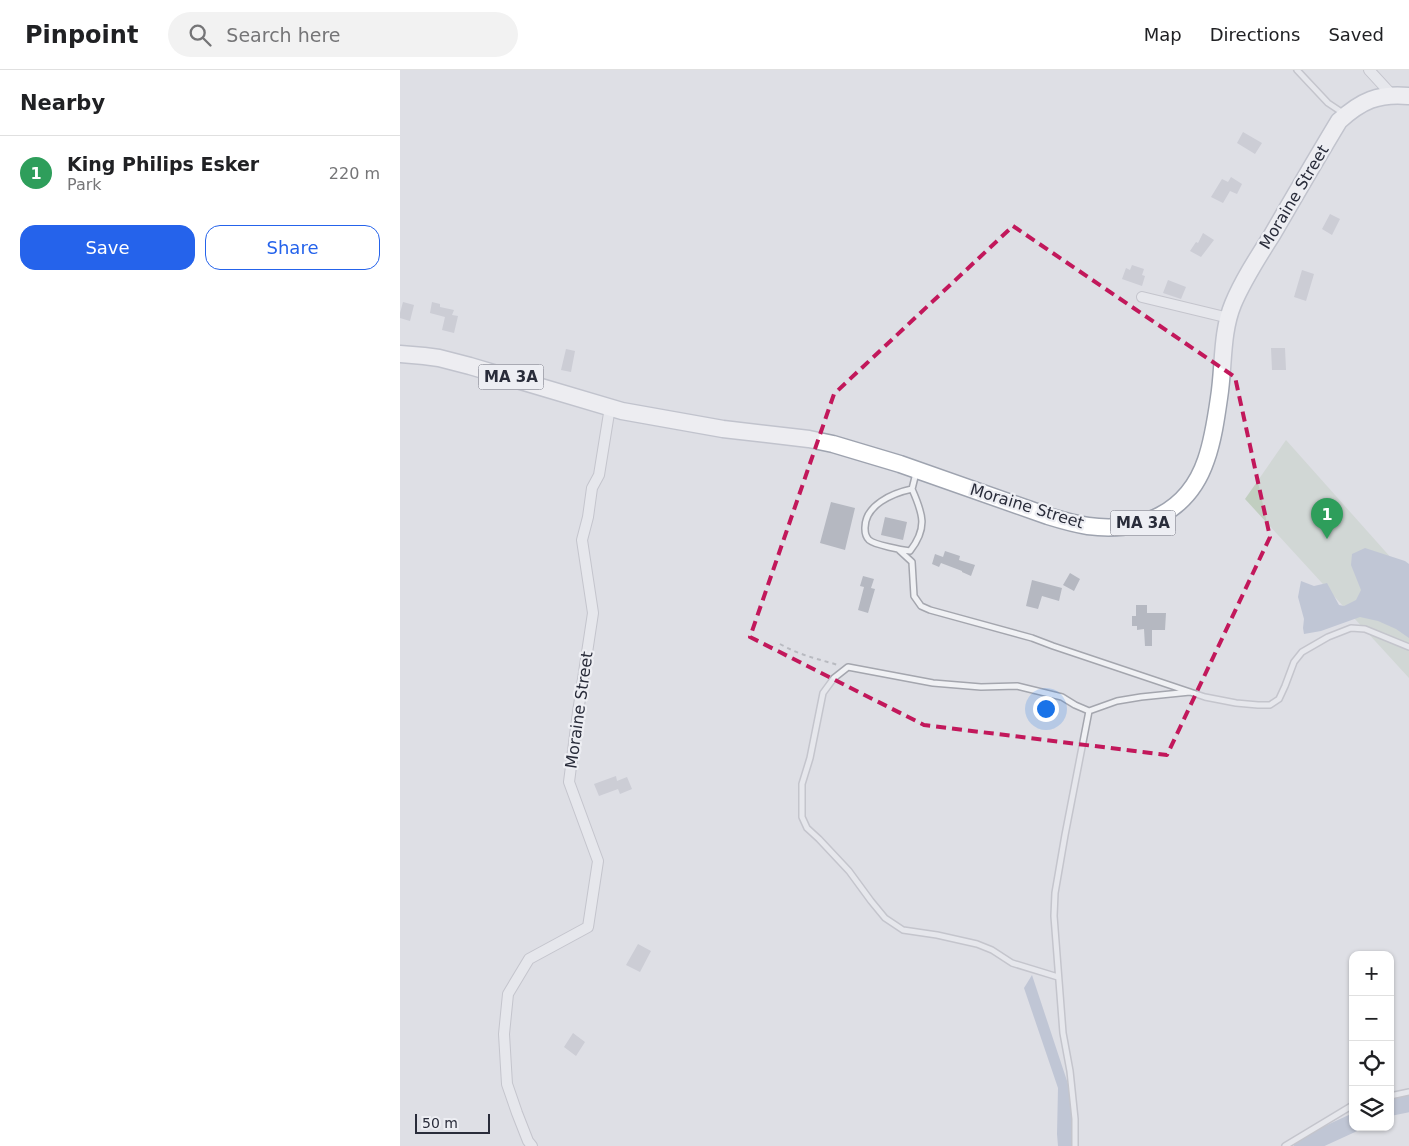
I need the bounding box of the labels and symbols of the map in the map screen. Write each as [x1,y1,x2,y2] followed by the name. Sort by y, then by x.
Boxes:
[1255,141,1333,253] street label: Moraine Street
[478,364,544,390] road number: MA 3A
[968,480,1086,532] street label: Moraine Street
[1311,498,1343,539] pin: 1
[1110,510,1176,536] road number: MA 3A
[561,650,597,770] street label: Moraine Street
[1033,696,1059,722] your location
[415,1111,490,1134] scale bar

